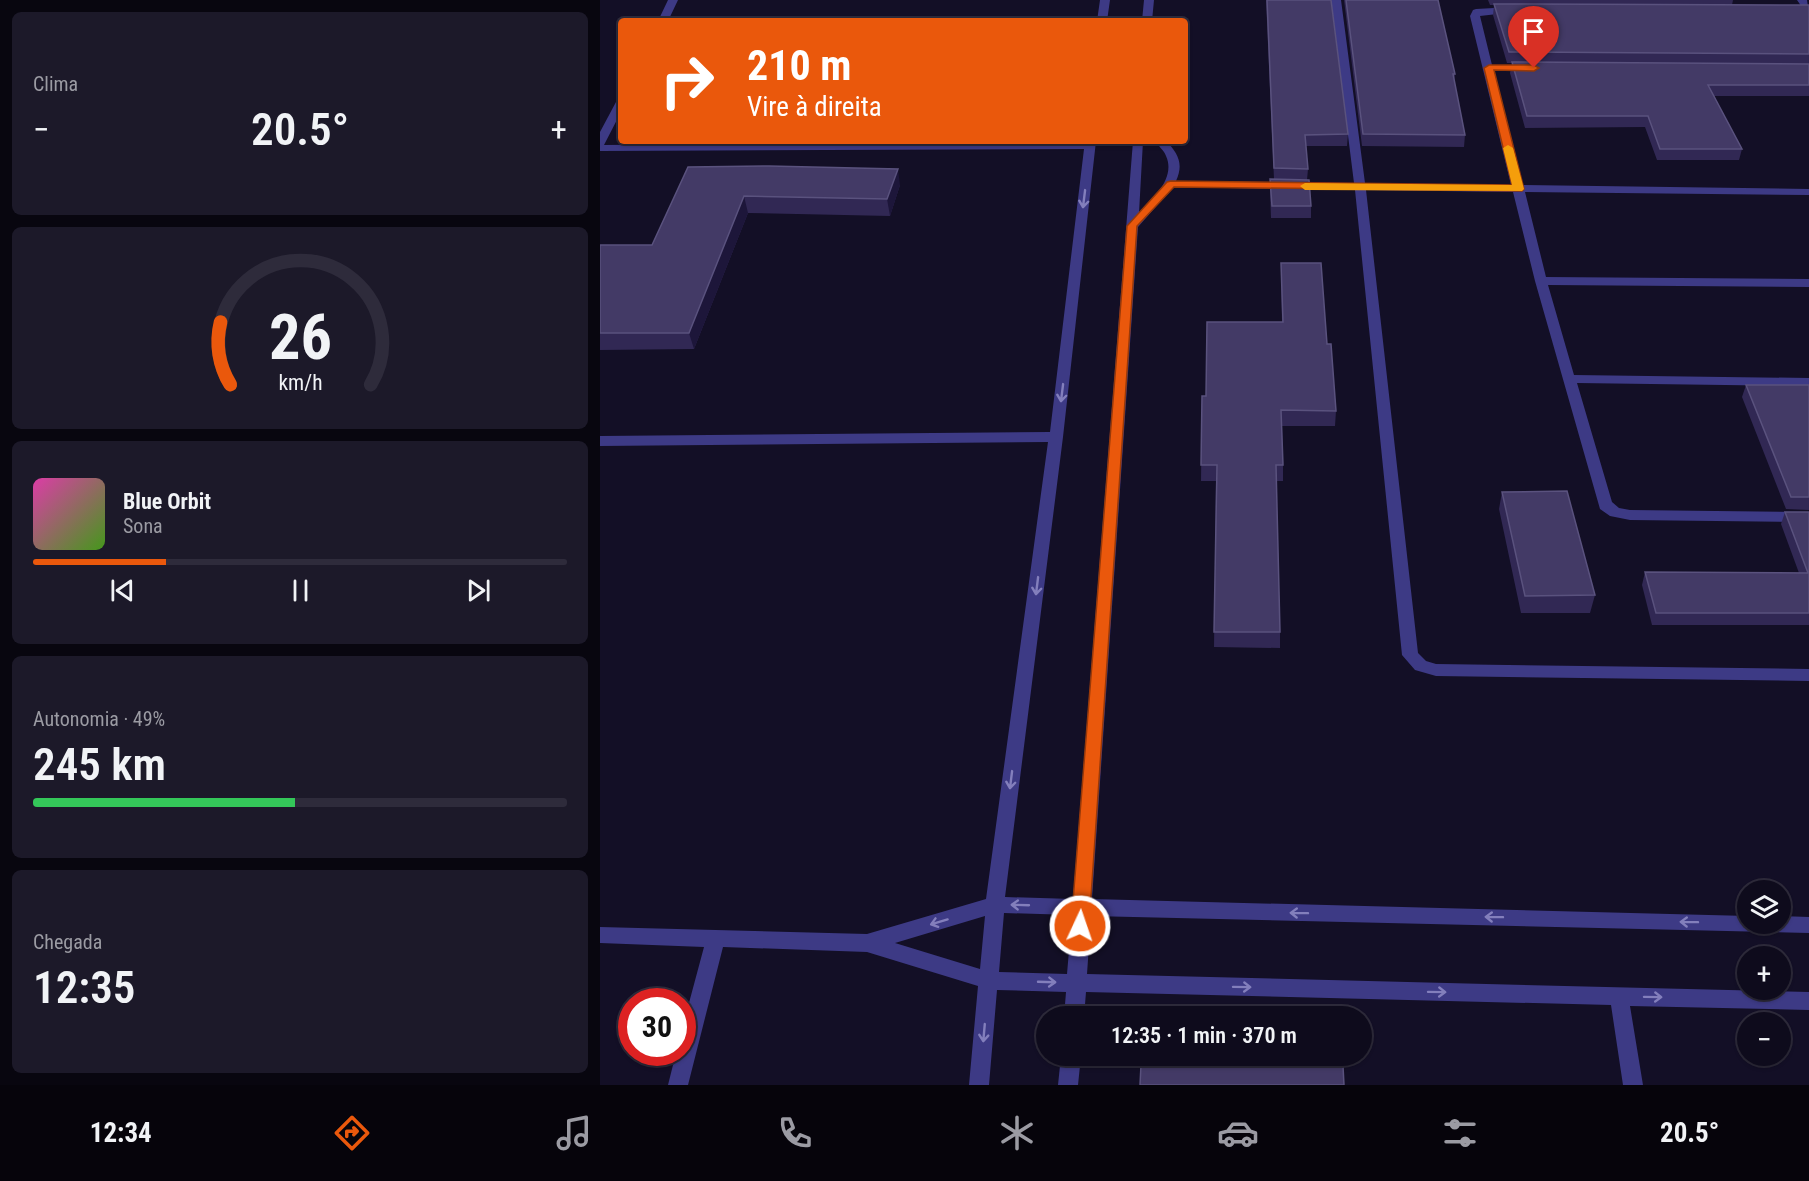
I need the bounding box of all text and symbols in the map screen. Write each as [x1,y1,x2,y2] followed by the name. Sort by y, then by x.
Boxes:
[1508,6,1559,68] pin
[1517,15,1550,48] icon: arrive
[747,41,852,90] text: 210 m
[648,42,726,120] icon: right
[33,72,78,96] text: Clima
[747,91,882,123] text: Vire à direita
[251,103,349,156] text: 20.5°
[33,110,50,149] text: −
[551,110,567,149] text: +
[1078,189,1089,209] one-way arrow
[268,301,332,374] text: 26
[278,370,322,395] text: km/h
[1056,382,1067,402] one-way arrow
[123,489,211,514] text: Blue Orbit
[123,514,163,538] text: Sona
[106,574,139,607] icon: previous
[284,574,317,607] icon: pause
[462,574,495,607] icon: next
[1031,576,1042,596] one-way arrow
[33,707,165,731] text: Autonomia · 49%
[33,738,166,791] text: 245 km
[1006,769,1017,789] one-way arrow
[1737,880,1791,1066] map controls
[1737,880,1791,934] button: layers
[1048,894,1112,958] position arrow
[1011,900,1031,911] one-way arrow
[1290,907,1310,918] one-way arrow
[1485,912,1505,923] one-way arrow
[930,917,949,928] one-way arrow
[1680,917,1700,928] one-way arrow
[33,930,102,954] text: Chegada
[1737,946,1791,1000] button: +
[33,961,135,1014] text: 12:35
[1037,976,1057,988] one-way arrow
[1232,981,1252,993] one-way arrow
[1427,986,1446,997] one-way arrow
[618,988,696,1066] speed limit sign: 30
[1642,991,1662,1003] one-way arrow
[1737,1012,1791,1066] button: −
[978,1022,989,1042] one-way arrow
[1111,1023,1297,1048] text: 12:35 · 1 min · 370 m
[331,1112,373,1154] icon: directions
[553,1112,595,1154] icon: music
[774,1112,816,1154] icon: phone
[996,1112,1038,1154] icon: climate
[1217,1112,1259,1154] icon: car
[1439,1112,1481,1154] icon: filters
[90,1117,152,1149] text: 12:34
[1660,1117,1719,1149] text: 20.5°

